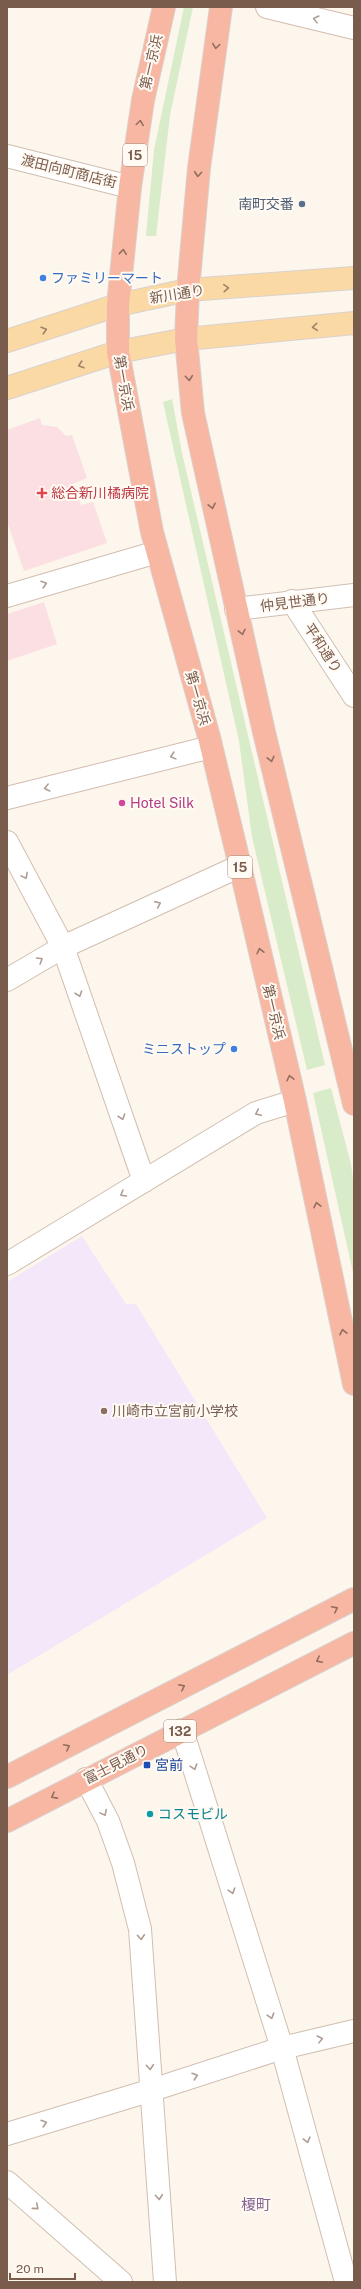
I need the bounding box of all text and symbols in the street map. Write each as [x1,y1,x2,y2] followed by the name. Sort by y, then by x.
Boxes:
[313,15,320,24] one-way arrow
[137,33,165,91] street label: 第一京浜
[212,43,221,49] one-way arrow
[135,120,144,126] one-way arrow
[123,144,147,166] road number: 15
[20,151,118,191] street label: 渡田向町商店街
[194,171,203,177] one-way arrow
[238,196,294,212] place label: 南町交番
[297,199,307,209] marker: 南町交番
[118,249,127,255] one-way arrow
[51,270,163,286] place label: ファミリーマート
[38,273,48,283] marker: ファミリーマート
[148,282,206,306] street label: 新川通り
[223,283,229,292] one-way arrow
[312,322,318,331] one-way arrow
[41,326,48,335] one-way arrow
[111,354,137,412] street label: 第一京浜
[77,360,84,369] one-way arrow
[184,375,193,381] one-way arrow
[51,485,149,501] place label: 総合新川橘病院
[36,487,48,499] marker: 総合新川橘病院
[208,502,216,509] one-way arrow
[41,580,48,589] one-way arrow
[259,590,331,614] street label: 仲見世通り
[301,620,345,676] street label: 平和通り
[237,629,245,635] one-way arrow
[183,669,213,727] street label: 第一京浜
[170,752,177,760] one-way arrow
[266,755,275,762] one-way arrow
[44,783,51,791] one-way arrow
[130,795,194,811] place label: Hotel Silk
[117,798,127,808] marker: Hotel Silk
[228,856,252,878] road number: 15
[21,872,28,880] one-way arrow
[153,901,161,909] one-way arrow
[256,948,265,955] one-way arrow
[36,957,43,964] one-way arrow
[260,983,288,1041] street label: 第一京浜
[74,991,83,998] one-way arrow
[142,1041,226,1057] place label: ミニストップ
[229,1044,239,1054] marker: ミニストップ
[286,1074,294,1081] one-way arrow
[255,1108,263,1116] one-way arrow
[117,1114,125,1121] one-way arrow
[120,1190,127,1197] one-way arrow
[313,1202,321,1208] one-way arrow
[340,1329,348,1335] one-way arrow
[112,1403,238,1419] place label: 川崎市立宮前小学校
[99,1406,109,1416] marker: 川崎市立宮前小学校
[331,1606,339,1614] one-way arrow
[316,1655,323,1663] one-way arrow
[178,1684,186,1692] one-way arrow
[164,1720,196,1742] road number: 132
[81,1741,151,1787] street label: 富士見通り
[62,1744,70,1751] one-way arrow
[155,1757,183,1773] place label: 宮前
[142,1760,152,1770] marker: 宮前
[189,1764,197,1771] one-way arrow
[51,1791,58,1798] one-way arrow
[158,1806,228,1822] place label: コスモビル
[99,1809,106,1817] one-way arrow
[145,1809,155,1819] marker: コスモビル
[228,1888,236,1895] one-way arrow
[136,1934,145,1941] one-way arrow
[266,2012,275,2019] one-way arrow
[316,2035,323,2043] one-way arrow
[145,2064,154,2070] one-way arrow
[192,2072,199,2081] one-way arrow
[41,2119,48,2128] one-way arrow
[302,2137,311,2144] one-way arrow
[155,2194,164,2200] one-way arrow
[241,2196,271,2213] district label: 榎町
[32,2203,39,2210] one-way arrow
[10,2255,75,2281] scale bar
[16,2262,44,2276] text: 20 m

